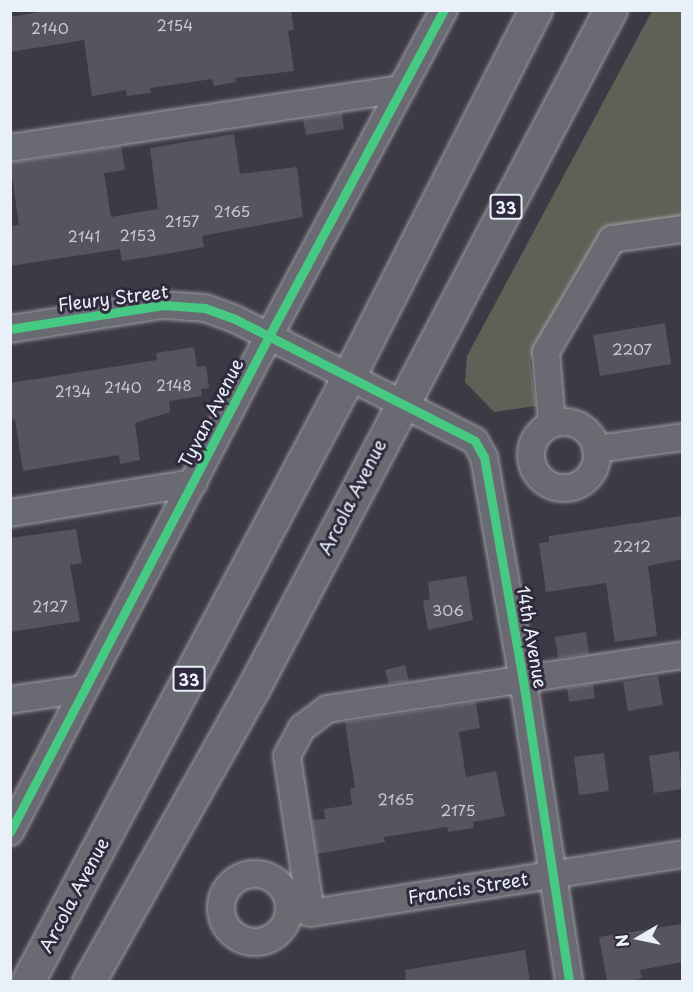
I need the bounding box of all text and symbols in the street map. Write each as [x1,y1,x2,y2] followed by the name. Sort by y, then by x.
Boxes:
[157,16,193,34] house number: 2154
[31,19,69,37] house number: 2140
[490,194,522,220] road number: 33
[214,202,250,220] house number: 2165
[165,212,199,230] house number: 2157
[120,226,156,244] house number: 2153
[68,227,100,245] house number: 2141
[56,280,170,316] street label: Fleury Street
[612,340,652,358] house number: 2207
[174,355,248,471] street label: Tyvan Avenue
[156,376,192,394] house number: 2148
[104,378,142,396] house number: 2140
[55,382,91,400] house number: 2134
[314,436,390,558] street label: Arcola Avenue
[613,537,651,555] house number: 2212
[512,584,552,690] street label: 14th Avenue
[32,597,68,615] house number: 2127
[432,601,464,619] house number: 306
[172,666,206,692] road number: 33
[378,790,414,808] house number: 2165
[441,801,475,819] house number: 2175
[35,834,113,956] street label: Arcola Avenue
[406,868,530,908] street label: Francis Street
[609,908,669,968] north arrow
[608,933,634,949] text: N

